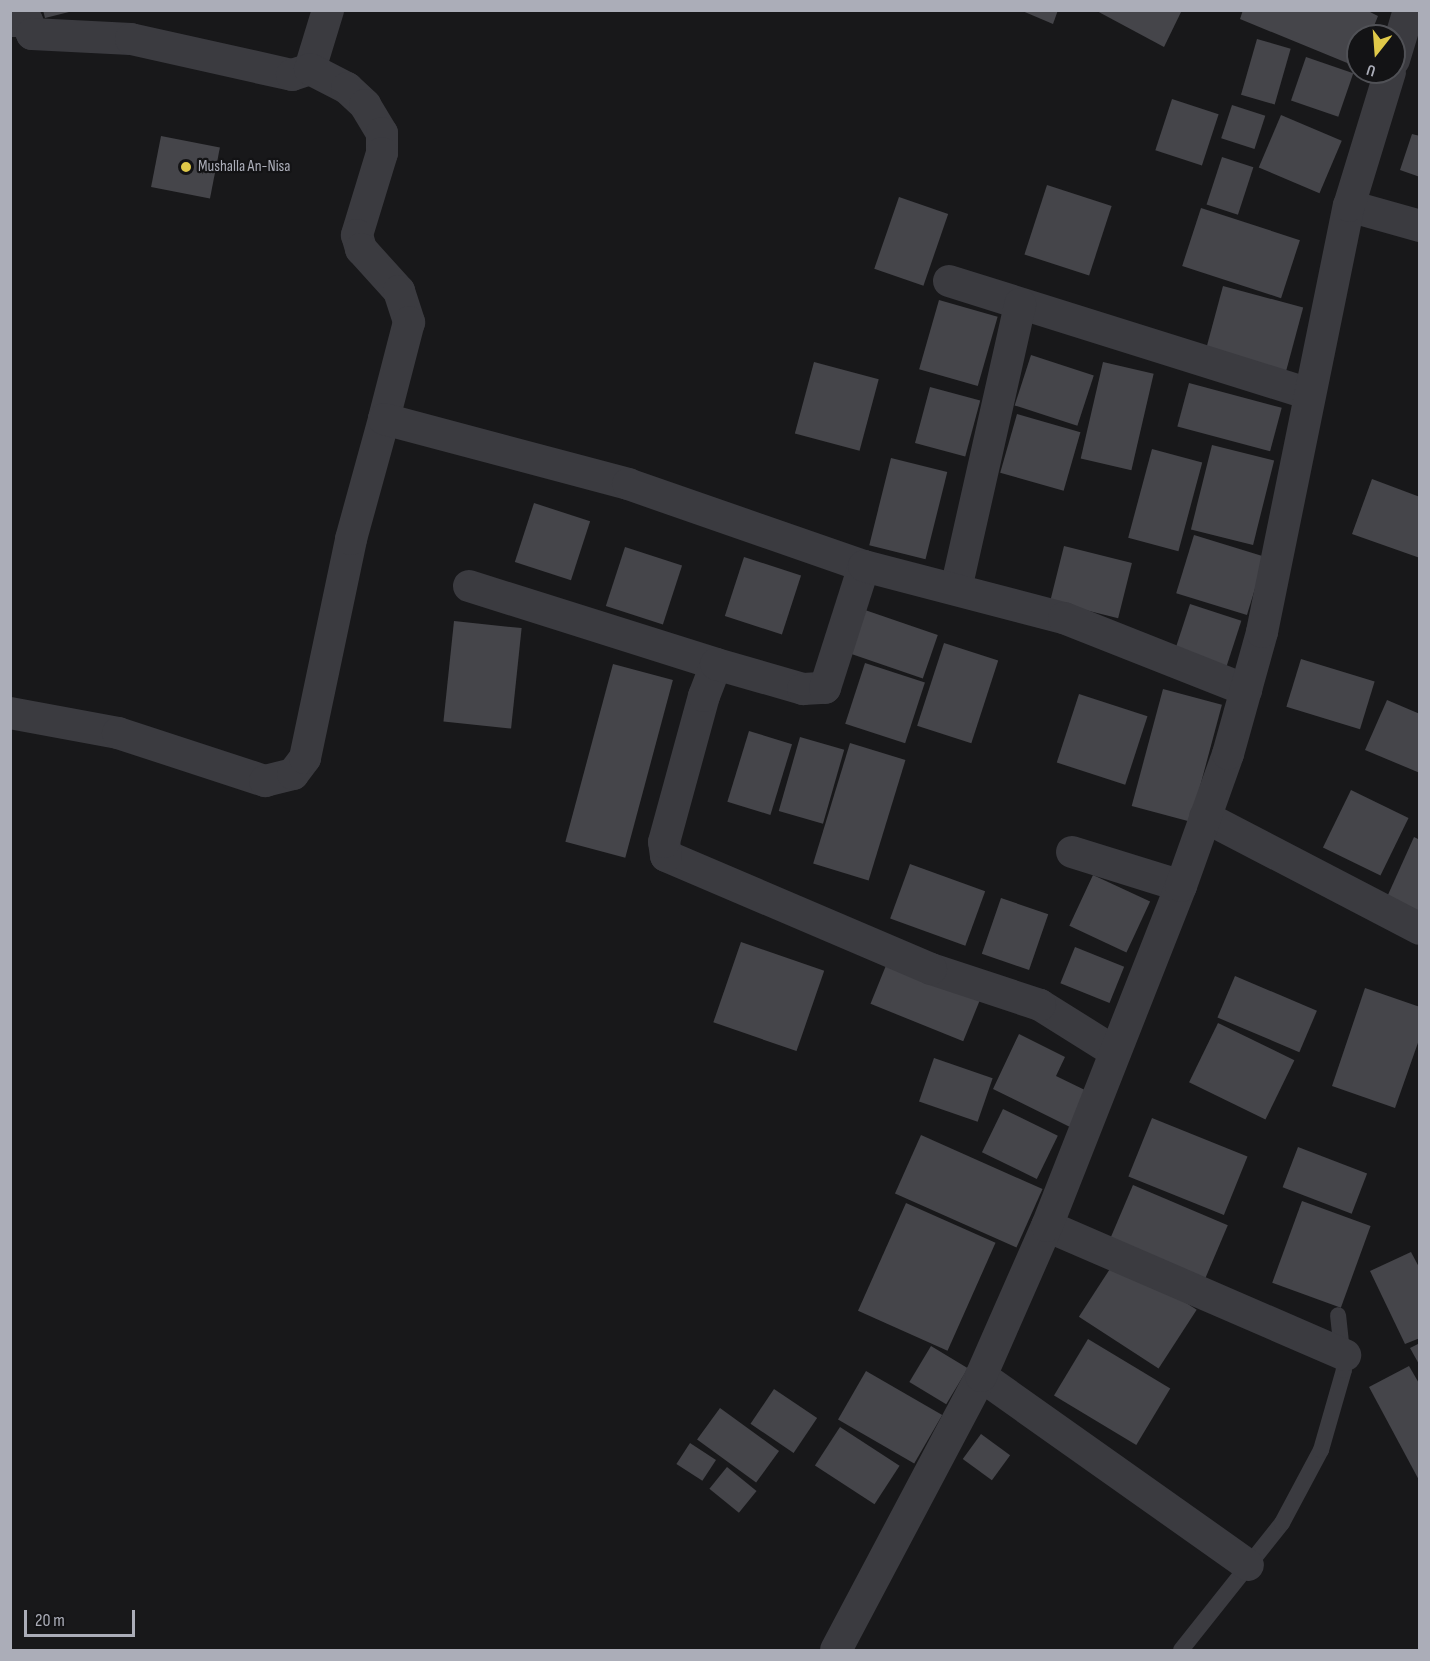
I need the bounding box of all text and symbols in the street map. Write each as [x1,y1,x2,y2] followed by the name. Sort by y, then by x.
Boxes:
[1346,24,1406,84] north arrow
[1364,59,1378,80] text: U
[198,157,290,177] place label: Mushalla An-Nisa
[179,160,193,174] marker: Mushalla An-Nisa
[27,1598,138,1636] scale bar
[35,1610,65,1631] text: 20 m

